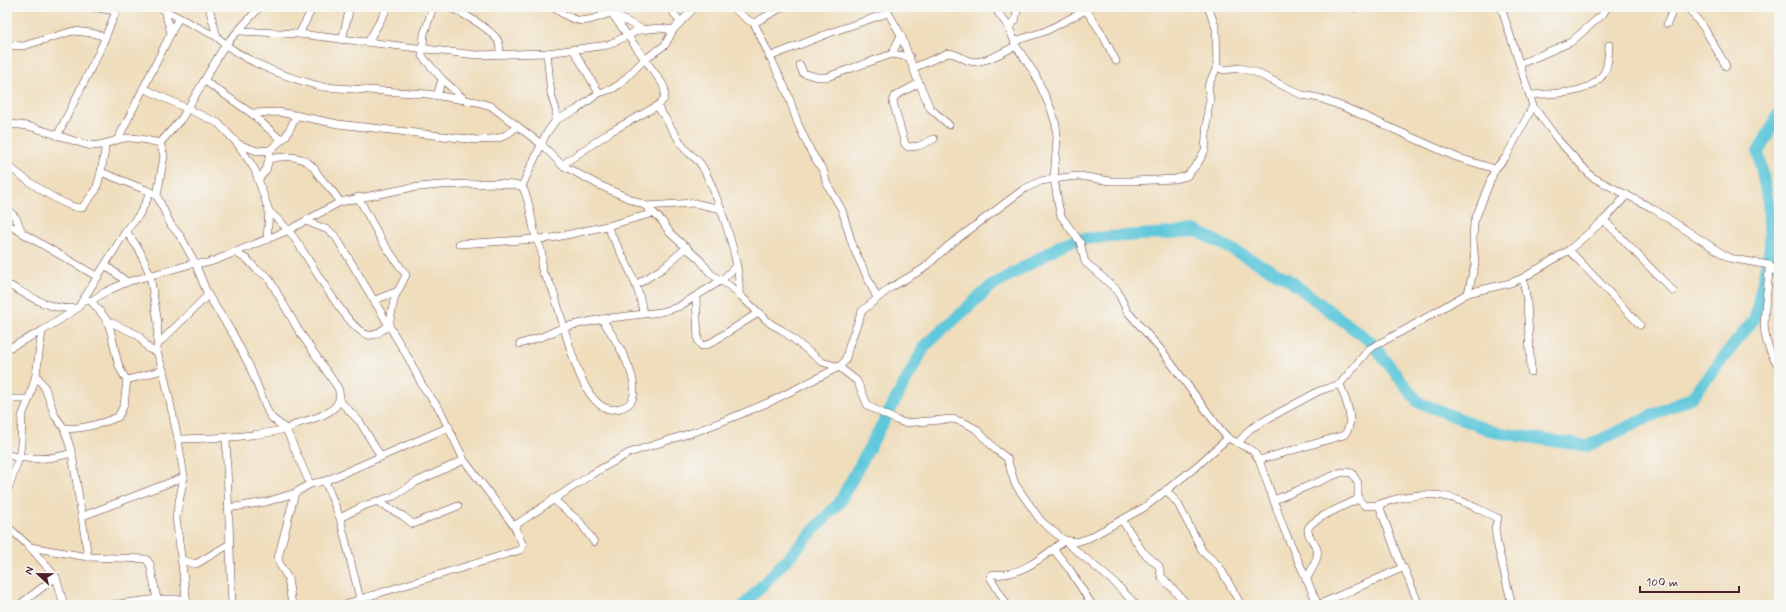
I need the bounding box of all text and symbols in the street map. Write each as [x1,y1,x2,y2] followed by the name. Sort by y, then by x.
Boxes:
[18,554,58,594] north arrow
[22,565,38,577] text: N
[1640,568,1739,594] scale bar
[1646,575,1678,591] text: 100 m

